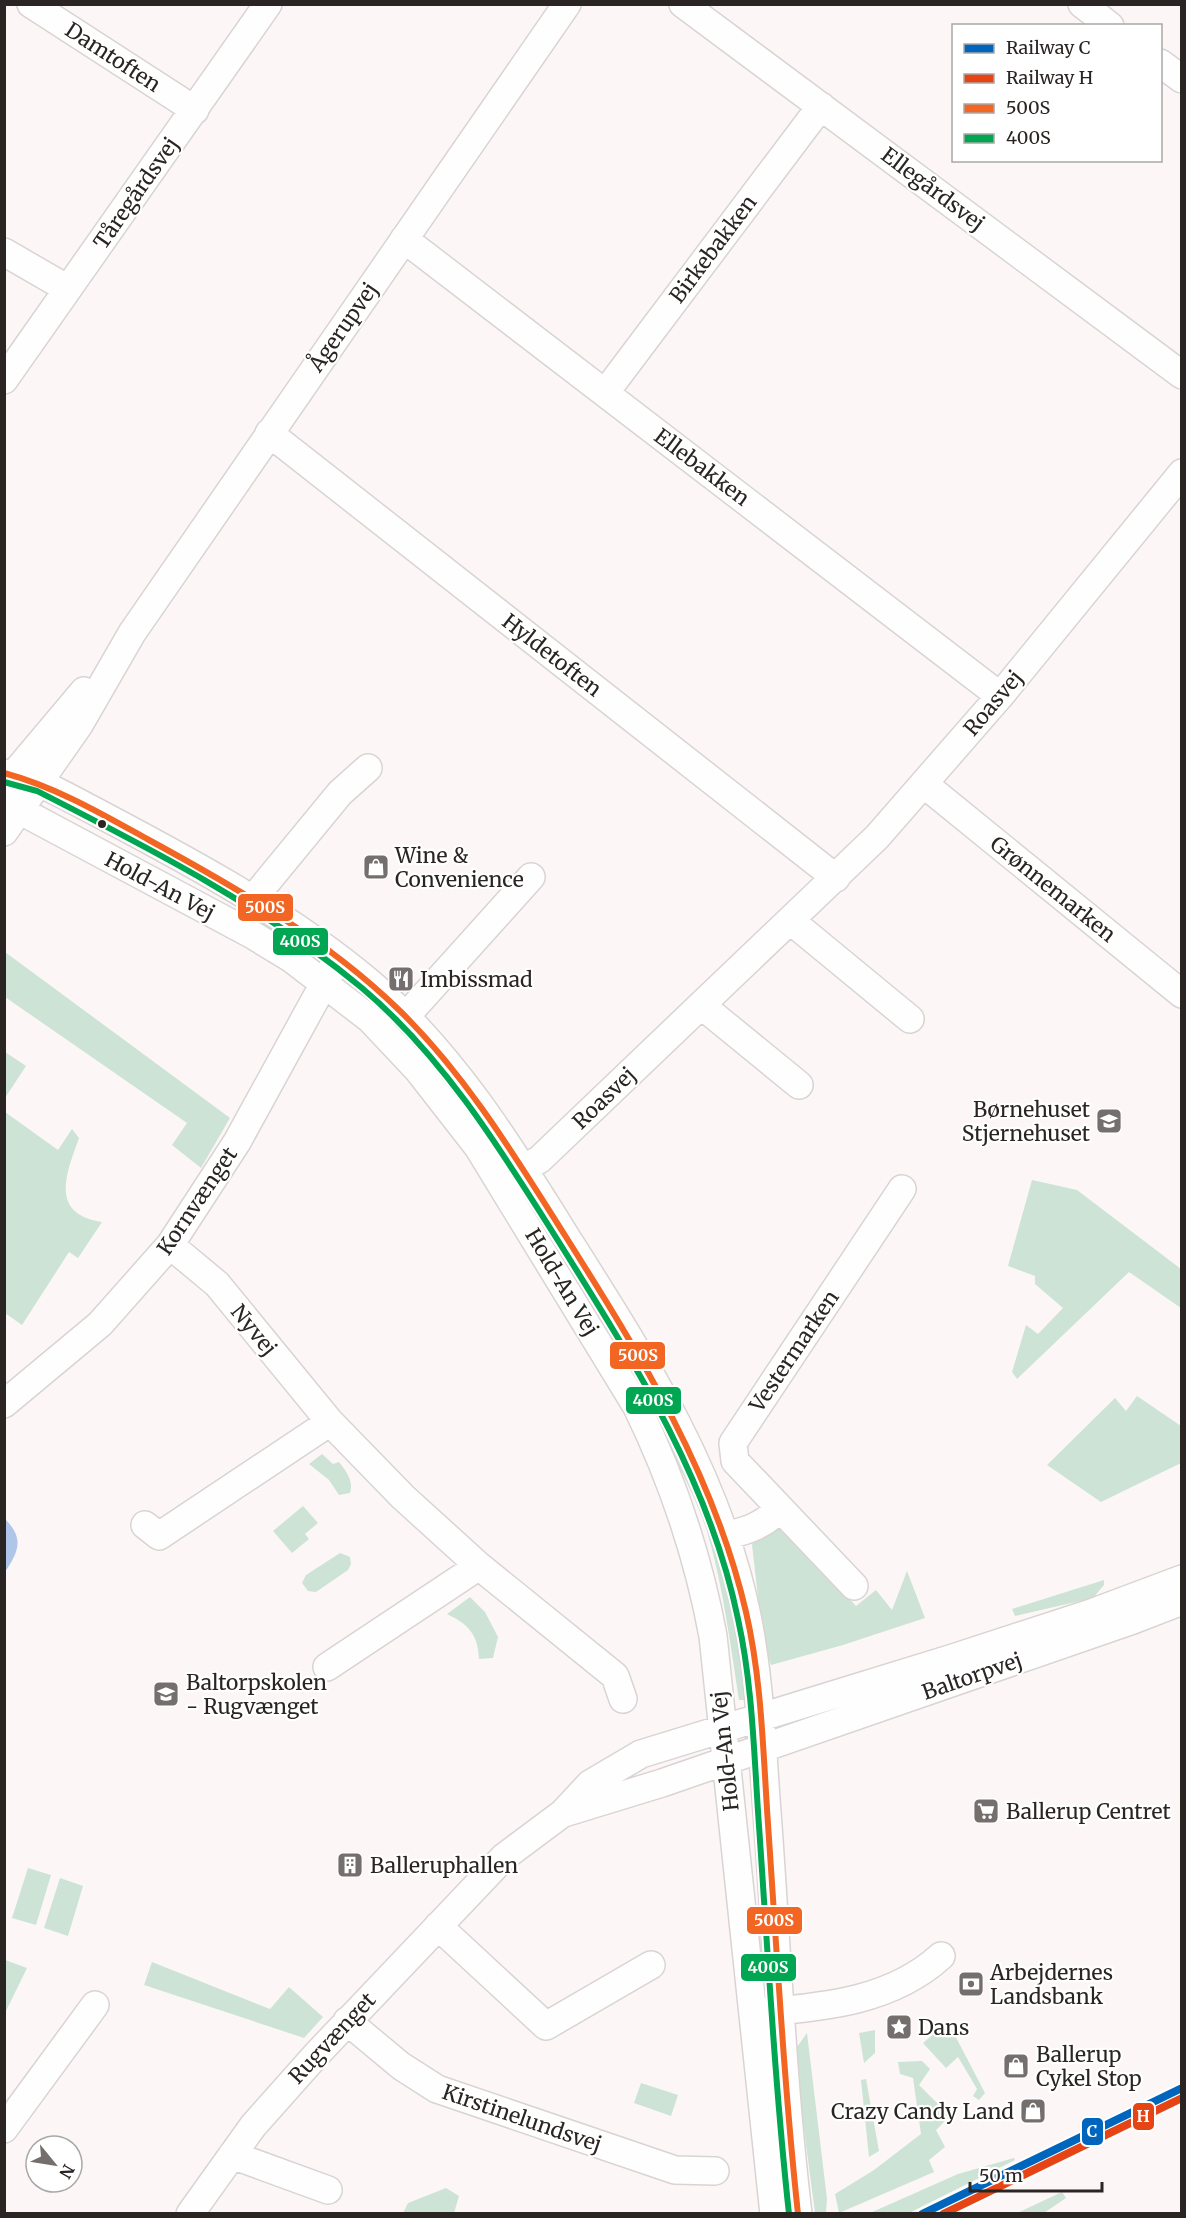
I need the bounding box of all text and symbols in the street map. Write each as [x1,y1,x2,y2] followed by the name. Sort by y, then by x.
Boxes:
[60,16,166,98] street label: Damtoften
[952,24,1162,162] legend
[1006,36,1091,59] text: Railway C
[1006,66,1093,89] text: Railway H
[1006,96,1050,119] text: 500S
[1006,126,1051,149] text: 400S
[88,132,184,254] street label: Tåregårdsvej
[876,141,990,237] street label: Ellegårdsvej
[664,190,762,308] street label: Birkebakken
[301,277,384,378] street label: Ågerupvej
[649,422,755,512] street label: Ellebakken
[497,608,607,702] street label: Hyldetoften
[958,665,1028,741] street label: Roasvej
[96,818,108,830] unlabelled marker
[985,830,1121,948] street label: Grønnemarken
[394,842,524,893] place label: Wine & Convenience
[100,846,220,926] street label: Hold-An Vej
[361,852,391,882] shop icon: Wine & Convenience
[237,893,294,922] line badge: 500S
[245,897,285,917] text: 500S
[272,927,329,956] line badge: 400S
[280,931,321,951] text: 400S
[386,964,416,994] restaurant icon: Imbissmad
[420,966,533,993] place label: Imbissmad
[567,1061,641,1135] street label: Roasvej
[962,1096,1090,1147] place label: Børnehuset Stjernehuset
[1094,1106,1124,1136] school or university icon: Børnehuset Stjernehuset
[151,1142,243,1260] street label: Kornvænget
[519,1223,605,1341] street label: Hold-An Vej
[743,1285,845,1418] street label: Vestermarken
[225,1299,283,1361] street label: Nyvej
[609,1341,666,1370] line badge: 500S
[618,1345,658,1365] text: 500S
[625,1386,682,1415] line badge: 400S
[633,1390,674,1410] text: 400S
[918,1646,1026,1706] street label: Baltorpvej
[186,1669,327,1720] place label: Baltorpskolen - Rugvænget
[151,1679,181,1709] school or university icon: Baltorpskolen - Rugvænget
[705,1690,745,1812] street label: Hold-An Vej
[971,1796,1001,1826] supermarket icon: Ballerup Centret
[1006,1798,1171,1825] place label: Ballerup Centret
[335,1850,365,1880] building icon: Balleruphallen
[370,1852,518,1879] place label: Balleruphallen
[746,1906,803,1935] line badge: 500S
[754,1910,794,1930] text: 500S
[740,1953,797,1982] line badge: 400S
[748,1957,789,1977] text: 400S
[989,1959,1113,2010] place label: Arbejdernes Landsbank
[956,1969,986,1999] bank icon: Arbejdernes Landsbank
[283,1987,381,2089] street label: Rugvænget
[884,2012,914,2042] place icon: Dans
[918,2014,969,2041] place label: Dans
[1036,2041,1142,2092] place label: Ballerup Cykel Stop
[1001,2051,1031,2081] shop icon: Ballerup Cykel Stop
[439,2078,605,2158] street label: Kirstinelundsvej
[1018,2096,1048,2126] shop icon: Crazy Candy Land
[831,2098,1014,2125] place label: Crazy Candy Land
[1132,2102,1155,2131] line badge: H
[1136,2106,1150,2126] text: H
[1081,2117,1104,2146] line badge: C
[1087,2121,1097,2141] text: C
[24,2134,84,2194] north arrow
[970,2155,1102,2193] scale bar
[55,2161,79,2182] text: N
[979,2164,1023,2187] text: 50 m

